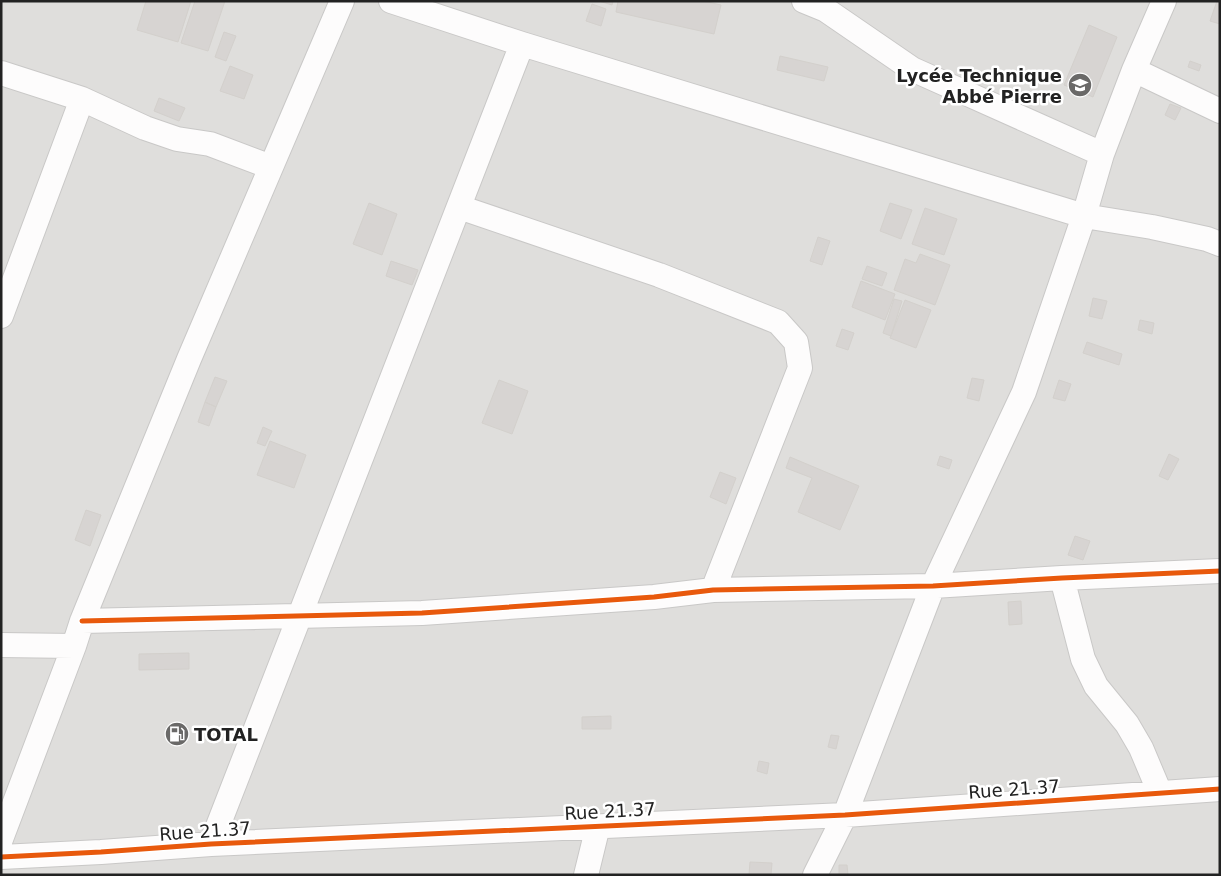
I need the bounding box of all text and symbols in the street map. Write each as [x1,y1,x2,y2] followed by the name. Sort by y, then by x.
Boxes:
[896,65,1062,107] place label: Lycée Technique Abbé Pierre
[1067,72,1093,98] school or university icon: Lycée Technique Abbé Pierre
[164,721,190,747] fuel station icon: TOTAL
[194,724,258,745] place label: TOTAL
[968,775,1060,803] street label: Rue 21.37
[564,798,656,824] street label: Rue 21.37
[159,817,251,845] street label: Rue 21.37

